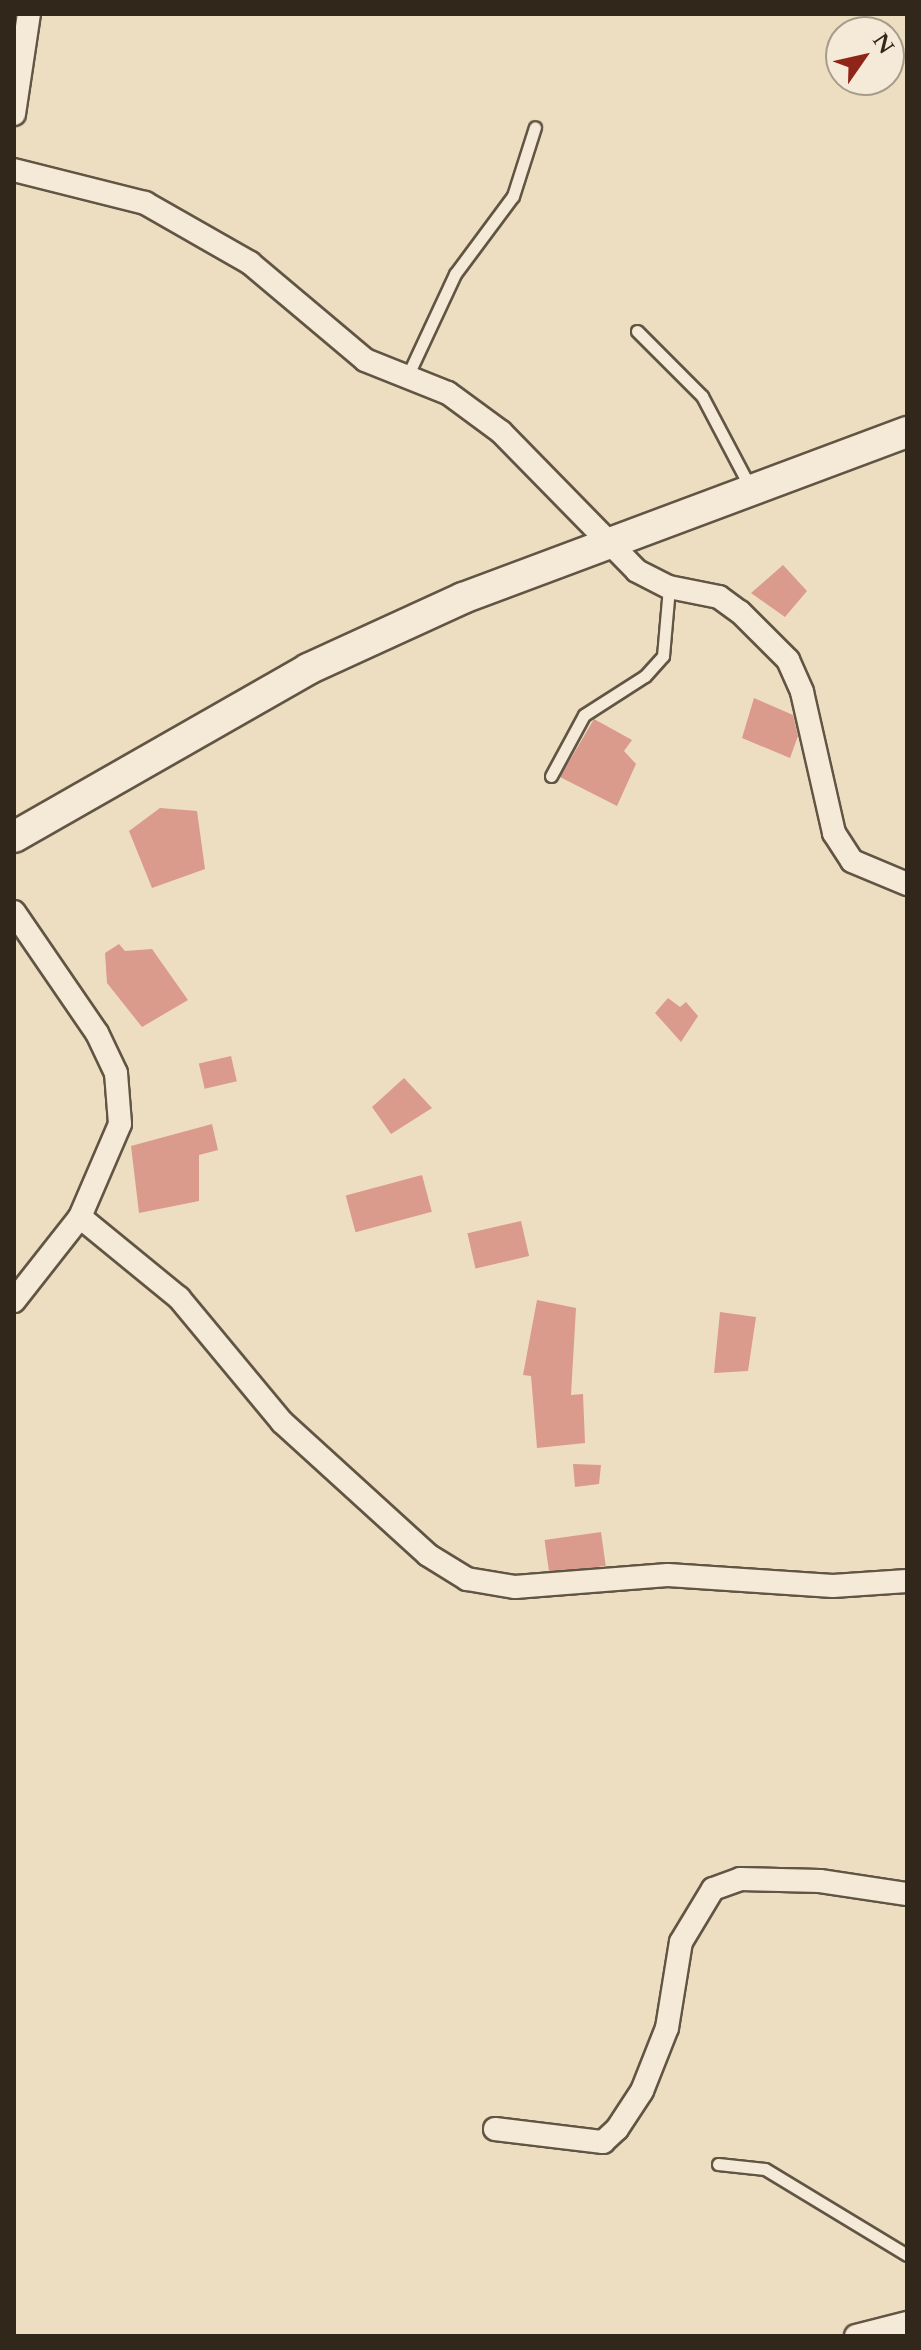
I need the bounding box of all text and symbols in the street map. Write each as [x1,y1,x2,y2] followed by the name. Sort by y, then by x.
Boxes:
[825,16,905,96] north arrow
[865,27,901,60] text: N

